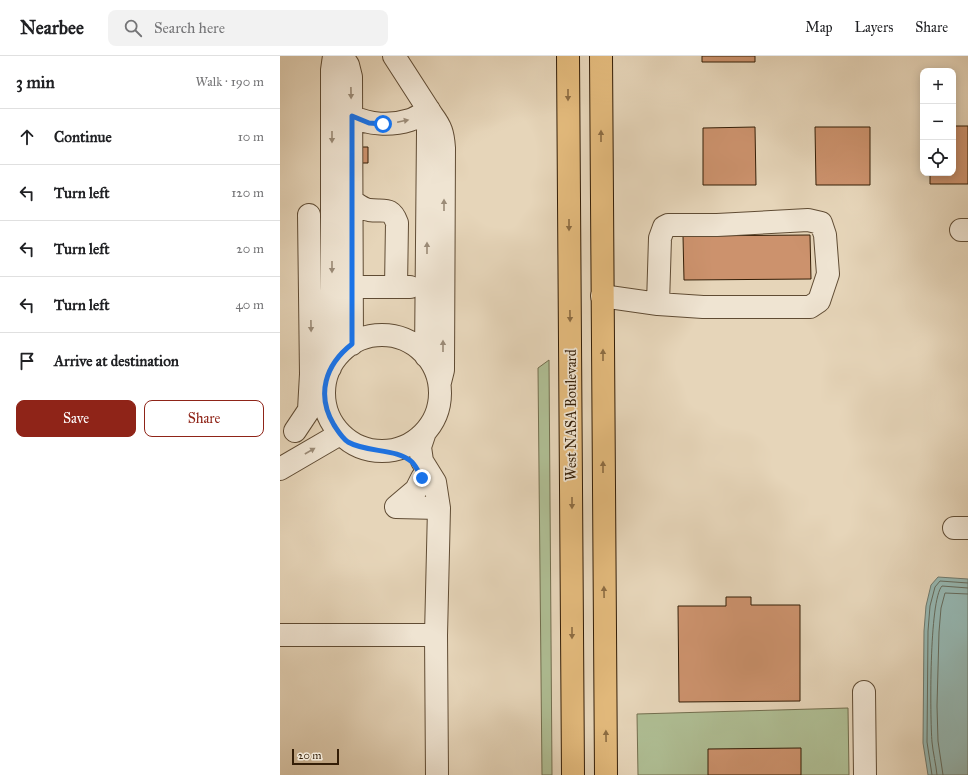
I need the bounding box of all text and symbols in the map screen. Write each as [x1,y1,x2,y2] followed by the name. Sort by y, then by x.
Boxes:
[108,10,388,46] search box
[20,16,84,39] text: Nearbee
[122,17,144,39] icon: search
[154,19,225,37] text: Search here
[805,19,833,36] text: Map
[855,19,893,36] text: Layers
[915,19,948,36] text: Share
[920,68,956,176] map controls
[920,68,956,104] button: +
[16,72,55,93] text: 3 min
[195,74,264,90] text: Walk · 190 m
[348,87,355,99] one-way arrow
[565,89,571,102] one-way arrow
[920,104,956,140] button: −
[374,115,392,133] route start
[397,118,410,124] one-way arrow
[16,126,38,148] icon: ahead
[54,128,112,146] text: Continue
[238,129,264,145] text: 10 m
[598,129,604,142] one-way arrow
[329,131,335,144] one-way arrow
[920,140,956,176] button: locate
[16,182,38,204] icon: left
[54,184,110,202] text: Turn left
[231,185,264,201] text: 120 m
[441,198,447,211] one-way arrow
[566,219,572,232] one-way arrow
[16,238,38,260] icon: left
[54,240,110,258] text: Turn left
[236,241,264,257] text: 20 m
[424,241,430,254] one-way arrow
[329,261,335,274] one-way arrow
[16,294,38,316] icon: left
[54,296,110,314] text: Turn left
[235,297,264,313] text: 40 m
[567,310,573,323] one-way arrow
[307,320,314,332] one-way arrow
[440,339,446,352] one-way arrow
[600,348,606,361] one-way arrow
[563,349,580,481] street label: West NASA Boulevard
[16,350,38,372] icon: arrive
[54,352,179,370] text: Arrive at destination
[16,400,136,437] button: Save
[144,400,264,437] button: Share
[304,448,316,455] one-way arrow
[600,460,606,473] one-way arrow
[413,469,431,487] route end
[569,497,575,510] one-way arrow
[601,585,607,598] one-way arrow
[569,627,575,640] one-way arrow
[603,729,609,742] one-way arrow
[292,747,339,766] scale bar
[298,749,321,762] text: 20 m

